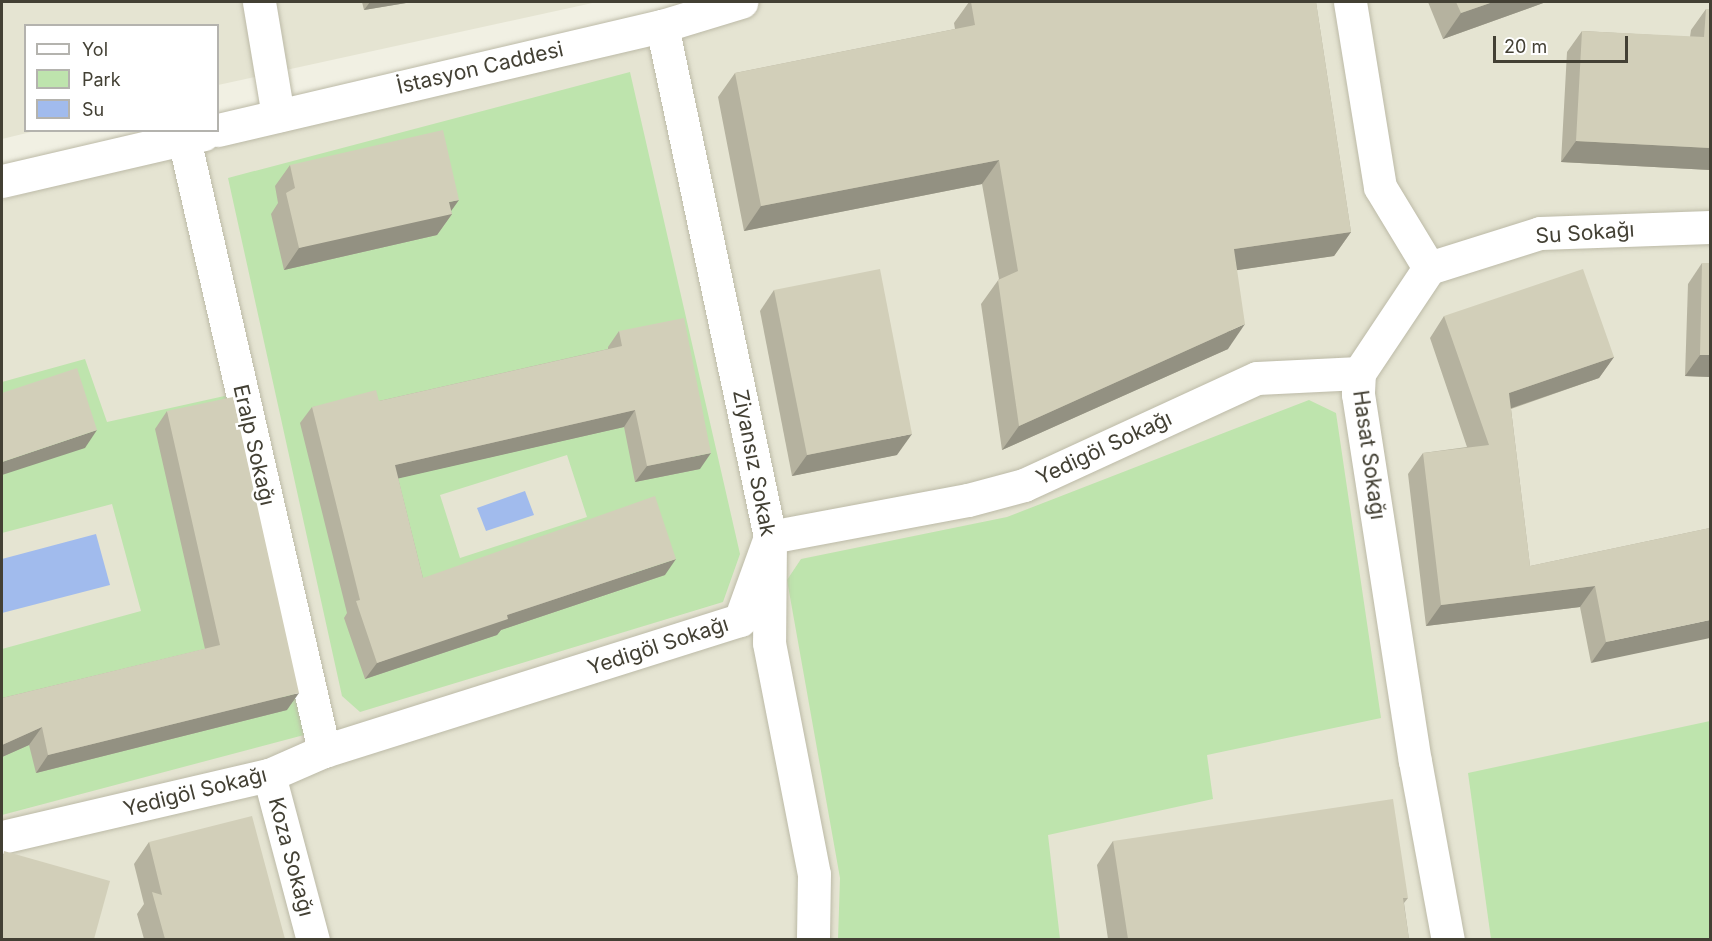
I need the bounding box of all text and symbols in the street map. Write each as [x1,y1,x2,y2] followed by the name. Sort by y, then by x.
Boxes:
[24,24,219,132] legend
[1496,24,1631,62] scale bar
[1504,36,1547,57] text: 20 m
[394,37,566,99] street label: İstasyon Caddesi
[82,39,108,60] text: Yol
[82,69,121,90] text: Park
[82,99,104,120] text: Su
[1535,217,1635,249] street label: Su Sokağı
[228,382,280,508] street label: Eralp Sokağı
[727,388,781,538] street label: Ziyansız Sokak
[1347,389,1391,521] street label: Hasat Sokağı
[1032,406,1176,490] street label: Yedigöl Sokağı
[584,611,732,681] street label: Yedigöl Sokağı
[121,762,269,822] street label: Yedigöl Sokağı
[263,795,319,919] street label: Koza Sokağı

